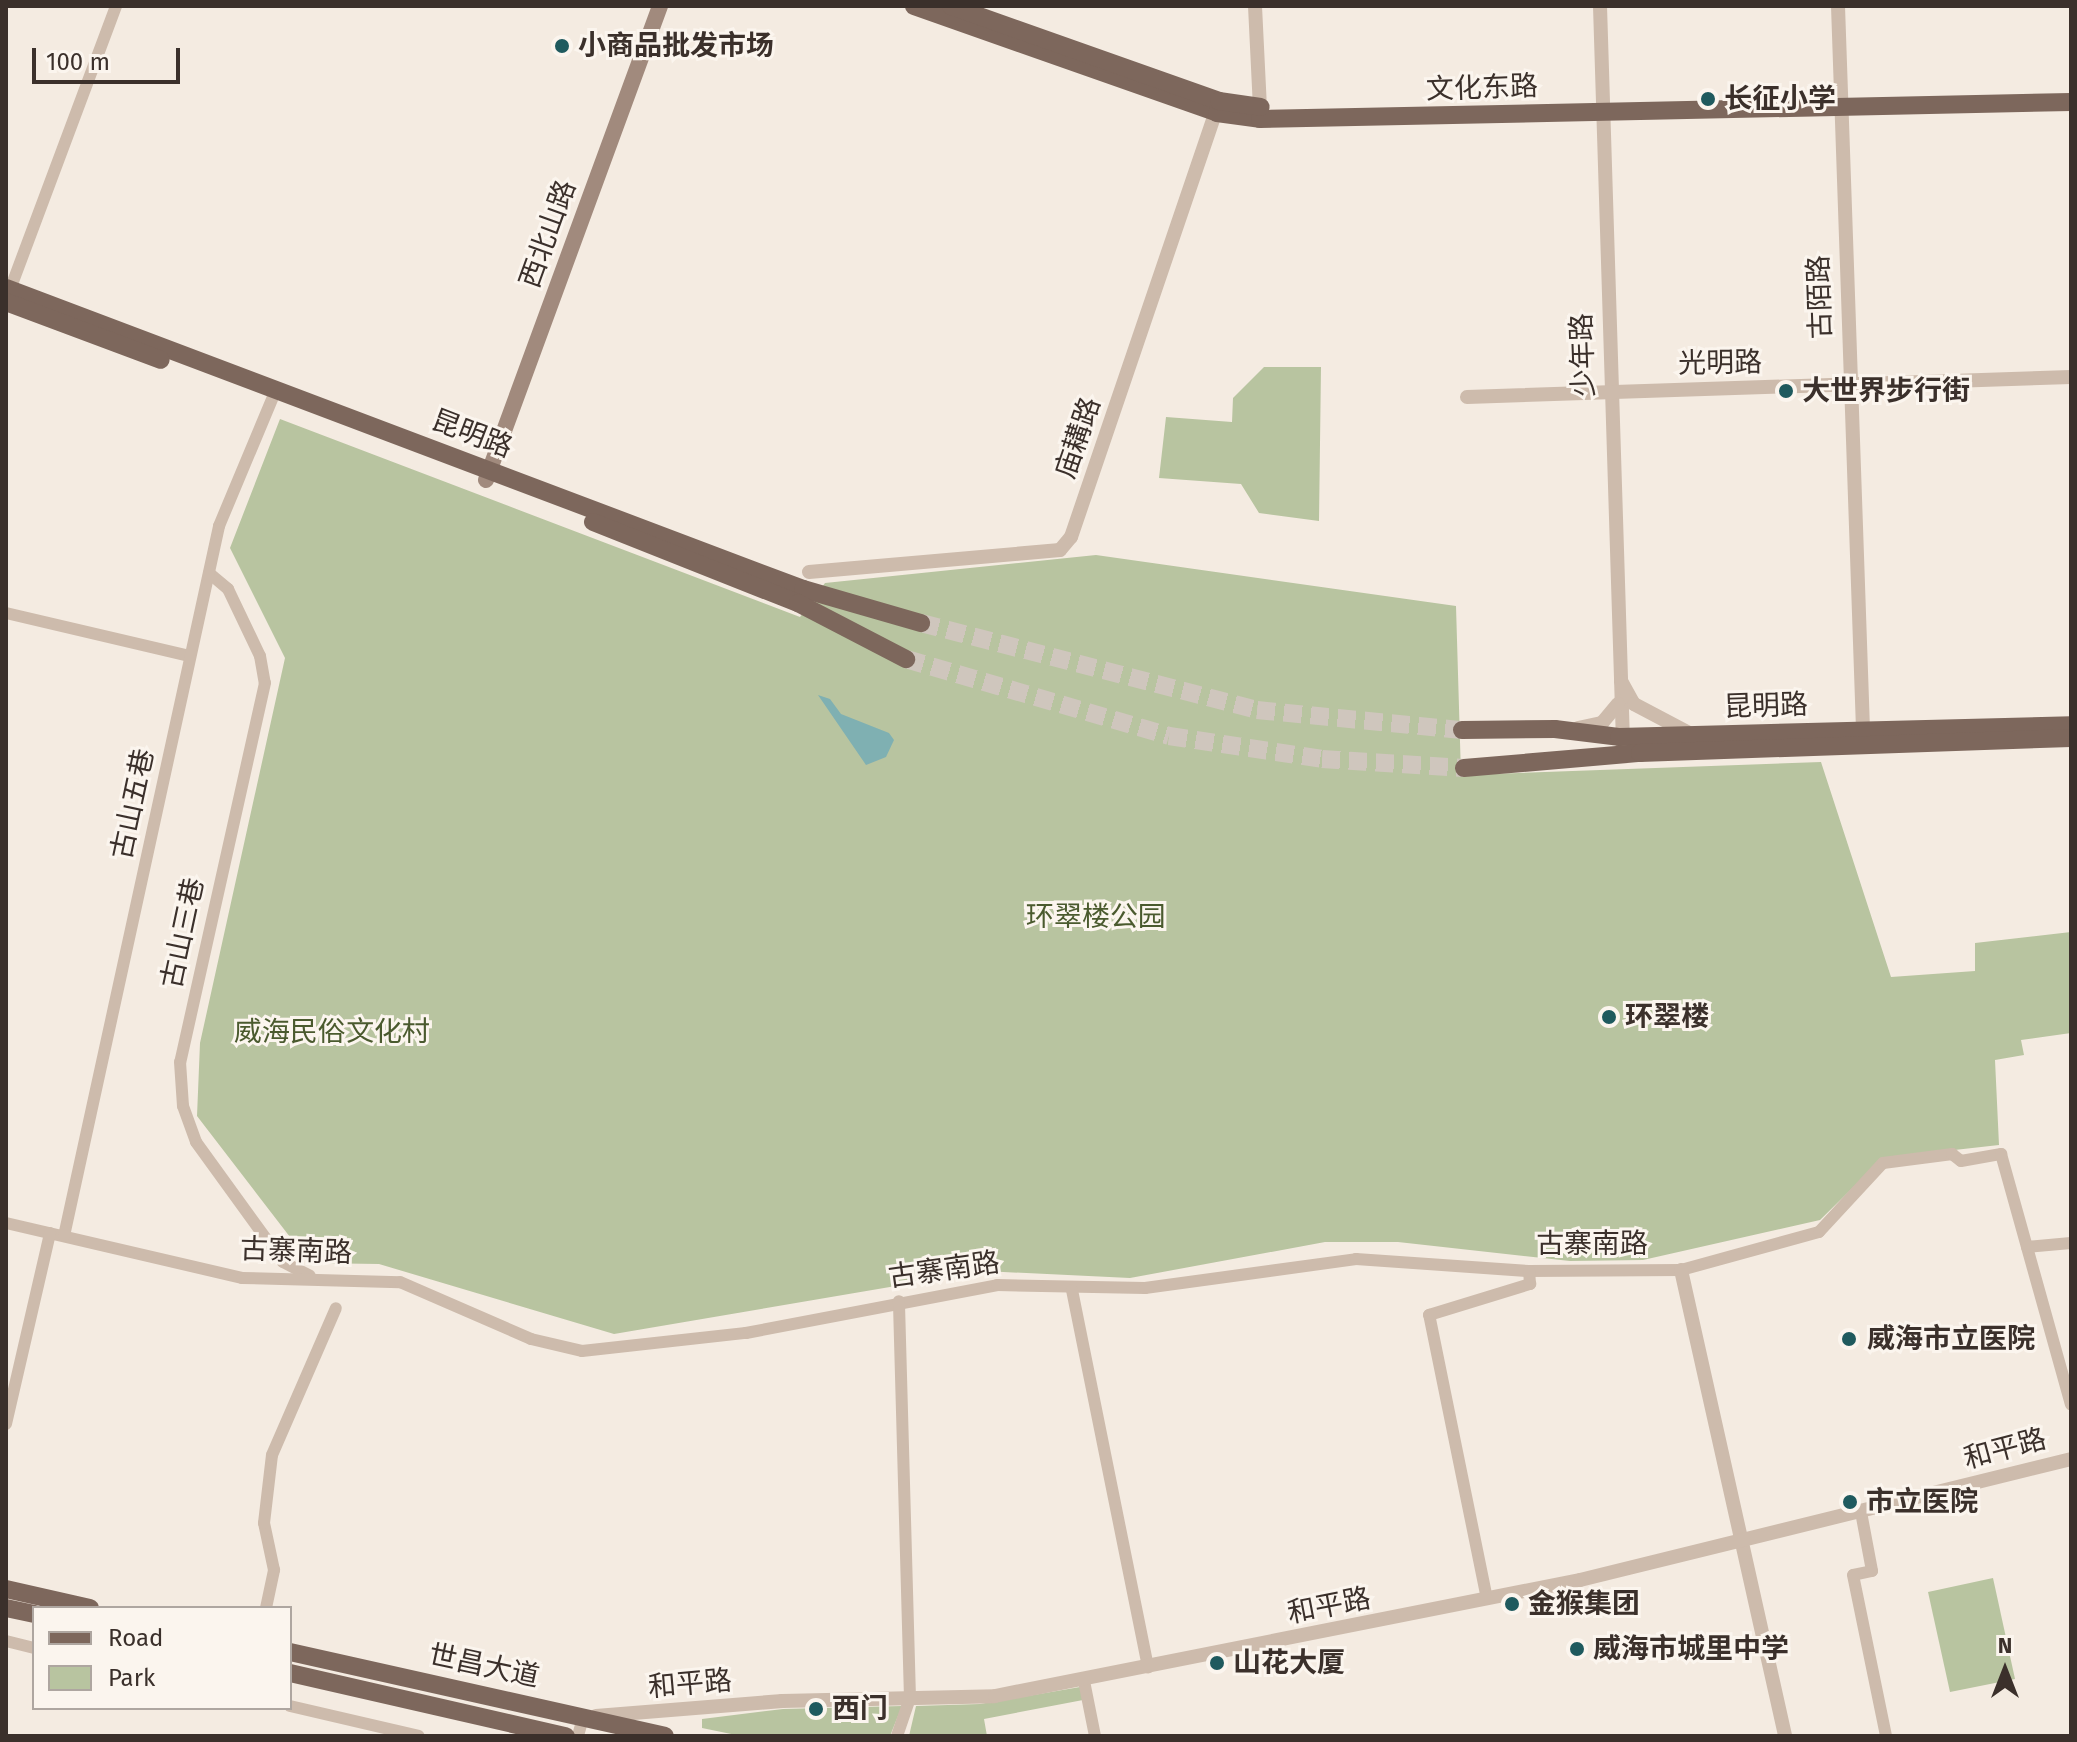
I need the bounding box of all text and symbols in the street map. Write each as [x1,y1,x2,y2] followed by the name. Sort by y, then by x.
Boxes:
[578,29,774,63] place label: 小商品批发市场
[36,32,184,82] scale bar
[553,37,571,55] marker: 小商品批发市场
[46,48,110,76] text: 100 m
[1425,69,1539,107] street label: 文化东路
[1724,82,1836,116] place label: 长征小学
[1699,90,1717,108] marker: 长征小学
[513,176,583,292] street label: 西北山路
[1802,254,1838,340] street label: 古陌路
[1565,312,1601,398] street label: 少年路
[1678,345,1762,381] street label: 光明路
[1802,374,1970,408] place label: 大世界步行街
[1777,382,1795,400] marker: 大世界步行街
[1048,393,1108,483] street label: 庙耩路
[427,403,517,465] street label: 昆明路
[1723,688,1809,724] street label: 昆明路
[105,746,161,862] street label: 古山五巷
[155,875,211,991] street label: 古山三巷
[1026,900,1166,934] park label: 环翠楼公园
[1625,1000,1709,1034] place label: 环翠楼
[1600,1008,1618,1026] marker: 环翠楼
[234,1015,430,1049] park label: 威海民俗文化村
[1536,1227,1648,1261] street label: 古寨南路
[239,1232,353,1270] street label: 古寨南路
[886,1246,1002,1294] street label: 古寨南路
[1867,1322,2035,1356] place label: 威海市立医院
[1838,1328,1860,1350] marker: 威海市立医院
[1960,1422,2050,1476] street label: 和平路
[1866,1485,1978,1519] place label: 市立医院
[1841,1493,1859,1511] marker: 市立医院
[1285,1581,1373,1631] street label: 和平路
[1528,1587,1640,1621] place label: 金猴集团
[1503,1595,1521,1613] marker: 金猴集团
[32,1606,292,1710] legend
[108,1624,163,1652] text: Road
[1965,1630,2045,1710] north arrow
[1593,1632,1789,1666] place label: 威海市城里中学
[1998,1632,2012,1659] text: N
[426,1638,542,1694] street label: 世昌大道
[1568,1640,1586,1658] marker: 威海市城里中学
[1233,1646,1345,1680] place label: 山花大厦
[1208,1654,1226,1672] marker: 山花大厦
[108,1664,155,1692] text: Park
[647,1664,733,1704] street label: 和平路
[832,1692,888,1726] place label: 西门
[807,1700,825,1718] marker: 西门

